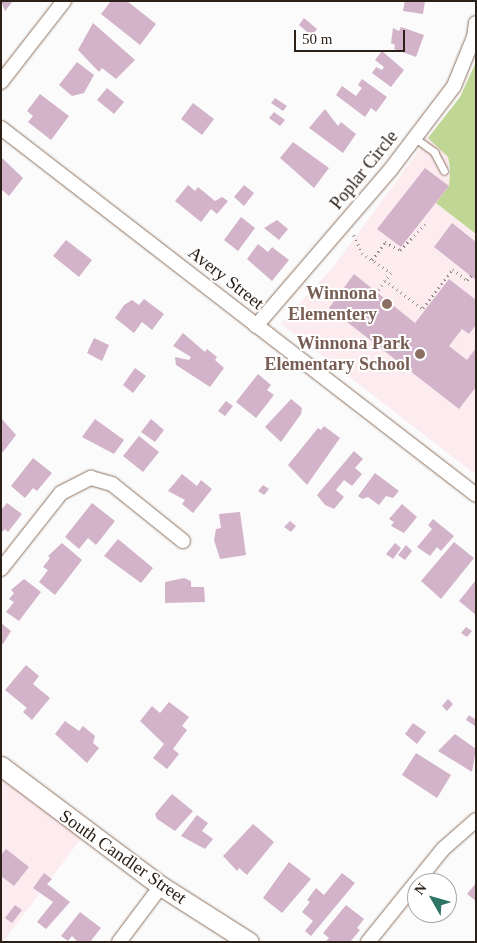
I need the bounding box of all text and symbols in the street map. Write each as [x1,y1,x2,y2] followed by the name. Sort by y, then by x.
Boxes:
[297,20,408,52] scale bar
[302,31,332,47] text: 50 m
[326,126,402,214] street label: Poplar Circle
[184,242,268,314] street label: Avery Street
[288,283,377,326] place label: Winnona Elementery
[381,298,393,310] marker: Winnona Elementery
[265,333,410,376] place label: Winnona Park Elementary School
[414,348,426,360] marker: Winnona Park Elementary School
[55,805,191,909] street label: South Candler Street
[407,873,457,923] north arrow
[412,880,430,898] text: N

